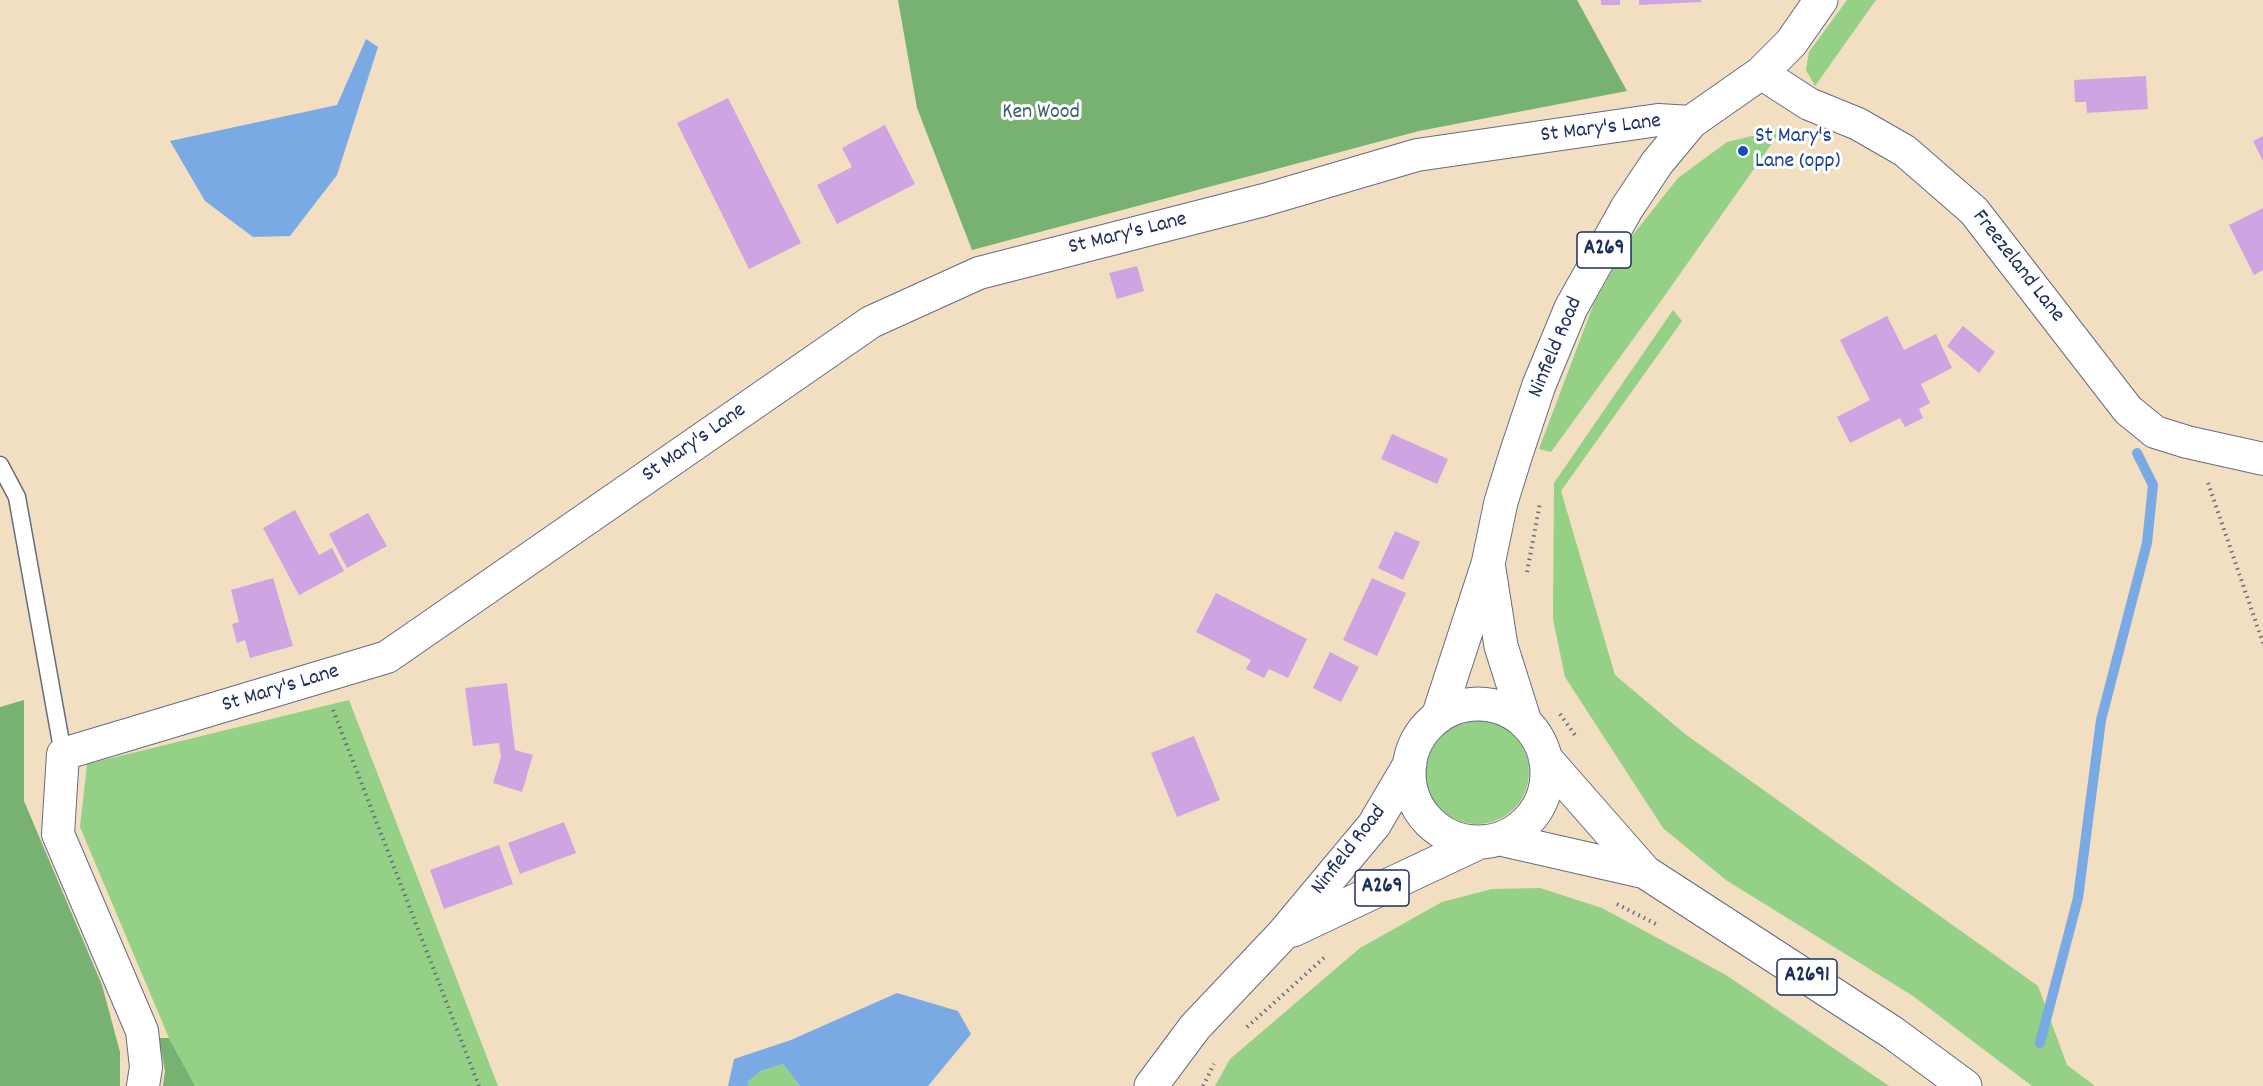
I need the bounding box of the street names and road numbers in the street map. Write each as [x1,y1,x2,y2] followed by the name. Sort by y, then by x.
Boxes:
[1539,110,1663,150] street label: St Mary's Lane
[1965,205,2069,329] street label: Freezeland Lane
[1066,208,1190,262] street label: St Mary's Lane
[1577,232,1631,268] road number: A269
[1524,294,1590,402] street label: Ninfield Road
[638,399,752,489] street label: St Mary's Lane
[219,660,343,720] street label: St Mary's Lane
[1307,801,1393,901] street label: Ninfield Road
[1355,870,1409,906] road number: A269
[1777,959,1837,995] road number: A2691

